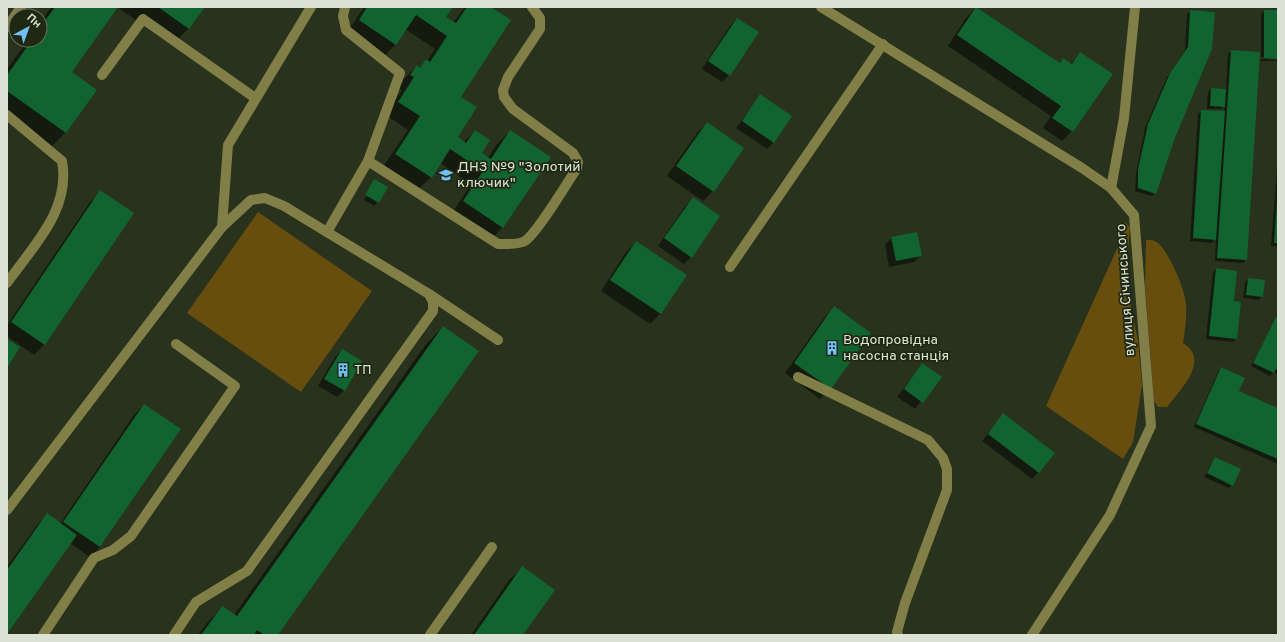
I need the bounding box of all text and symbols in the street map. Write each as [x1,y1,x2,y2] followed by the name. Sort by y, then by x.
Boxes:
[8,8,48,48] north arrow
[24,11,44,31] text: Пн
[457,159,581,192] place label: ДНЗ №9 "Золотий ключик"
[438,167,454,183] school or university icon: ДНЗ №9 "Золотий ключик"
[1113,223,1139,357] street label: вулиця Січинського
[843,332,949,365] place label: Водопровідна насосна станція
[824,340,840,356] building icon: Водопровідна насосна станція
[335,362,351,378] building icon: ТП
[354,362,372,379] place label: ТП

